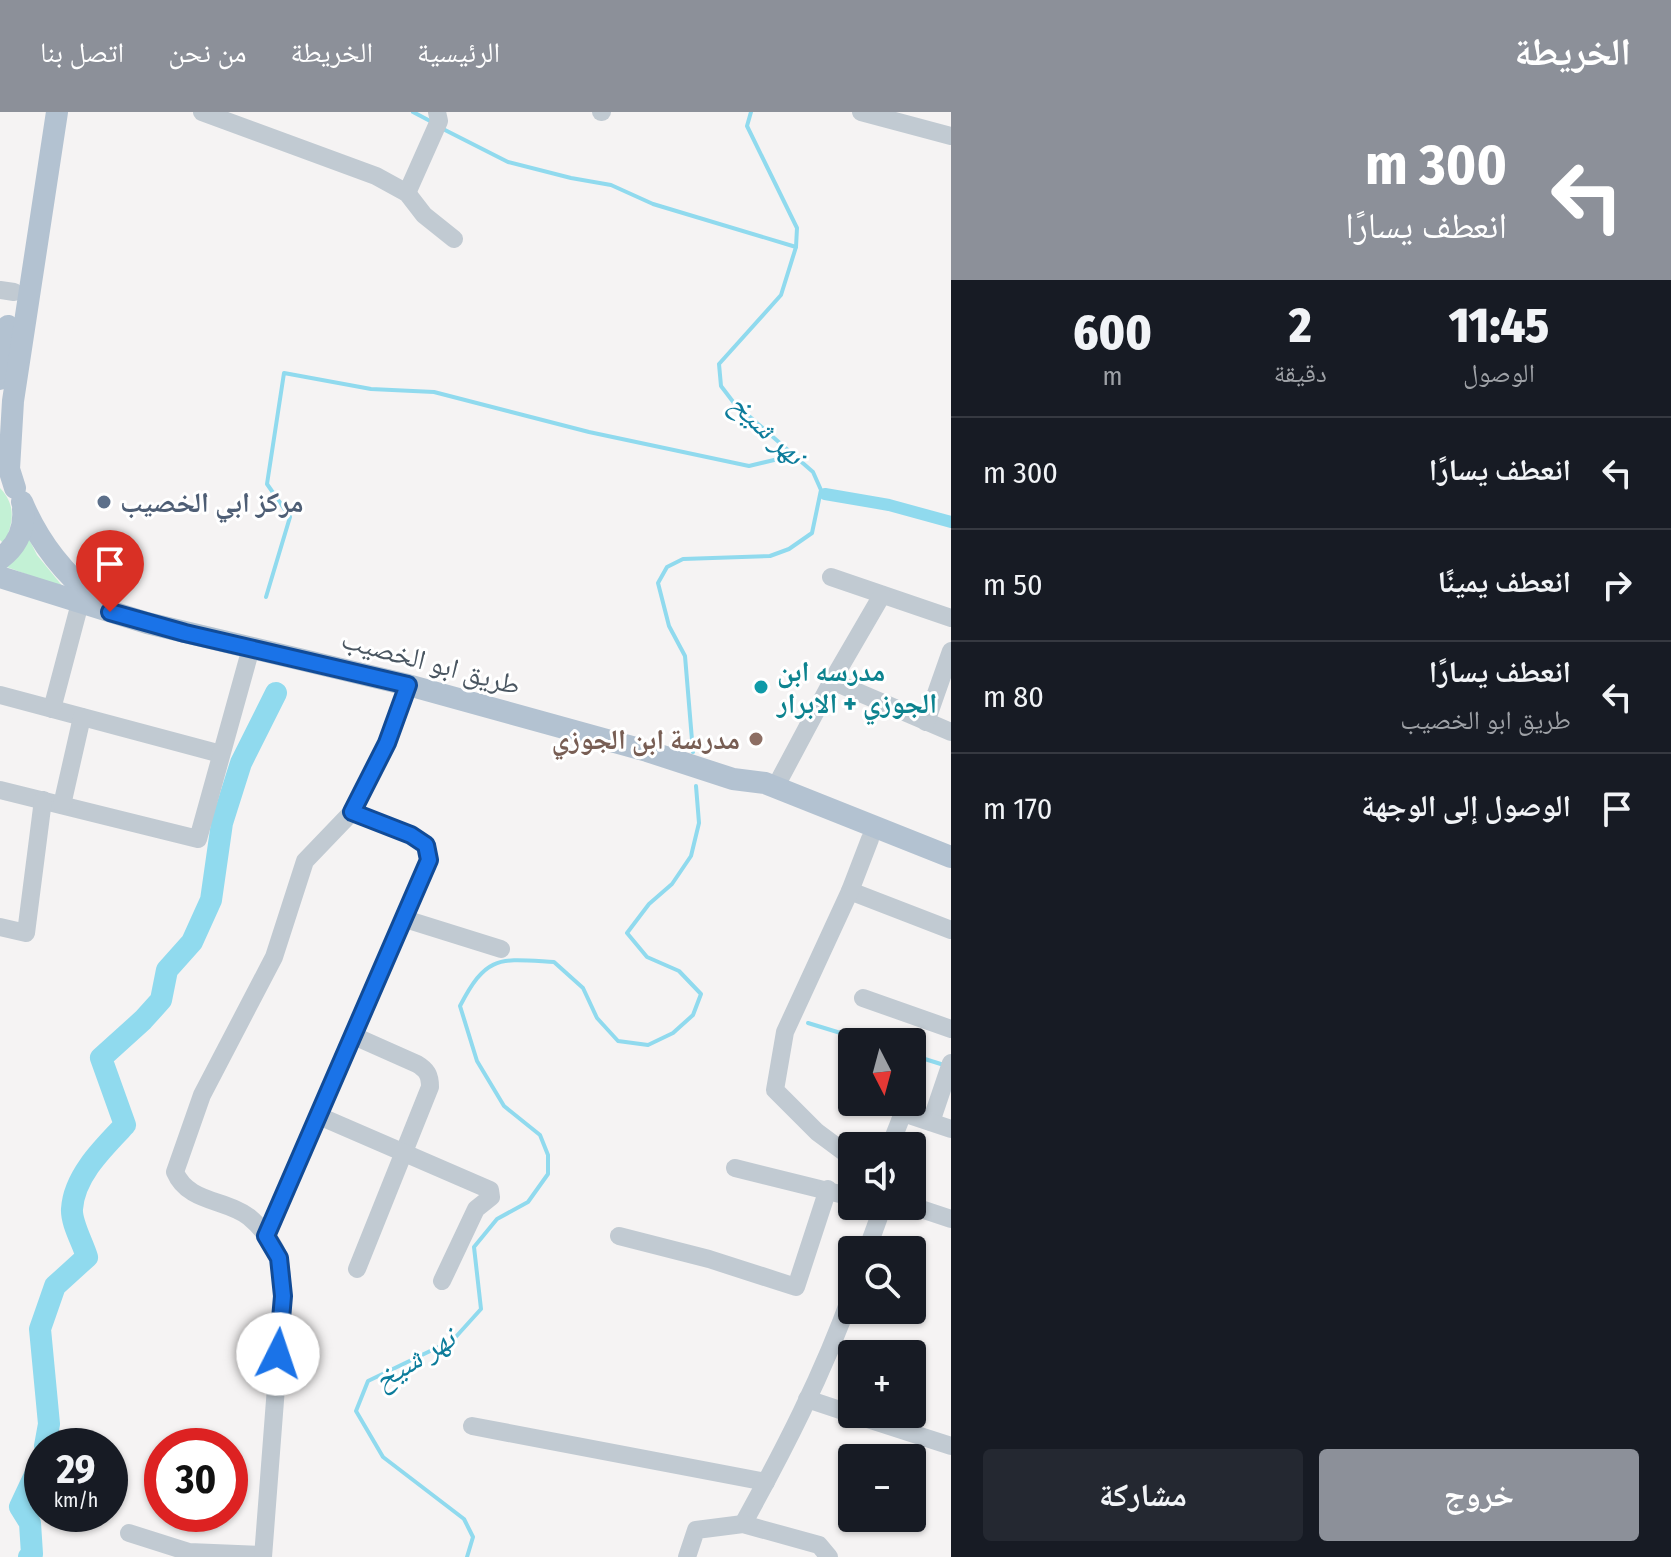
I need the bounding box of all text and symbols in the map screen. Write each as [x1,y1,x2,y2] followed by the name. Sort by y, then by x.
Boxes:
[1514,29,1631,75] text: الخريطة
[40,36,124,69] text: اتصل بنا
[168,36,247,69] text: من نحن
[291,36,373,69] text: الخريطة
[417,36,500,69] text: الرئيسية
[1365,132,1507,199] text: 300 m
[1535,144,1639,248] icon: left
[1345,204,1507,248] text: انعطف يسارًا
[1289,297,1312,355] text: 2
[1449,297,1549,355] text: 11:45
[1073,304,1152,362] text: 600
[1274,358,1327,389] text: دقيقة
[1463,358,1535,389] text: الوصول
[1102,361,1122,392] text: m
[721,385,815,477] water label: نهر شيخ
[1595,451,1639,495] icon: left
[1429,452,1571,488] text: انعطف يسارًا
[983,455,1058,491] text: 300 m
[120,486,303,524] place label: مركز ابي الخصيب
[95,493,113,511] marker: مركز ابي الخصيب
[76,530,144,612] pin
[88,542,132,586] icon: arrive
[1595,563,1639,607] icon: right
[1438,564,1571,600] text: انعطف يمينًا
[983,567,1043,603] text: 50 m
[338,622,524,703] street label: طريق ابو الخصيب
[1429,654,1571,690] text: انعطف يسارًا
[776,655,937,725] place label: مدرسه ابن الجوزي + الابرار
[1595,675,1639,719] icon: left
[752,678,770,696] marker: مدرسه ابن الجوزي + الابرار
[983,679,1044,715] text: 80 m
[1400,705,1571,736] text: طريق ابو الخصيب
[551,723,740,761] place label: مدرسة ابن الجوزي
[747,730,765,748] marker: مدرسة ابن الجوزي
[1595,787,1639,831] icon: arrive
[1361,788,1571,824] text: الوصول إلى الوجهة
[983,791,1052,827] text: 170 m
[838,1028,926,1116] north arrow
[838,1028,926,1532] map controls
[838,1132,926,1220] button: sound
[838,1236,926,1324] button: search
[236,1312,320,1396] position arrow
[367,1318,466,1399] water label: نهر شيخ
[838,1340,926,1428] button: +
[144,1428,248,1532] speed limit sign: 30
[838,1444,926,1532] button: −
[56,1446,95,1494] text: 29
[983,1449,1303,1541] button: مشاركة
[1319,1449,1639,1541] button: خروج
[54,1488,98,1512] text: km/h

